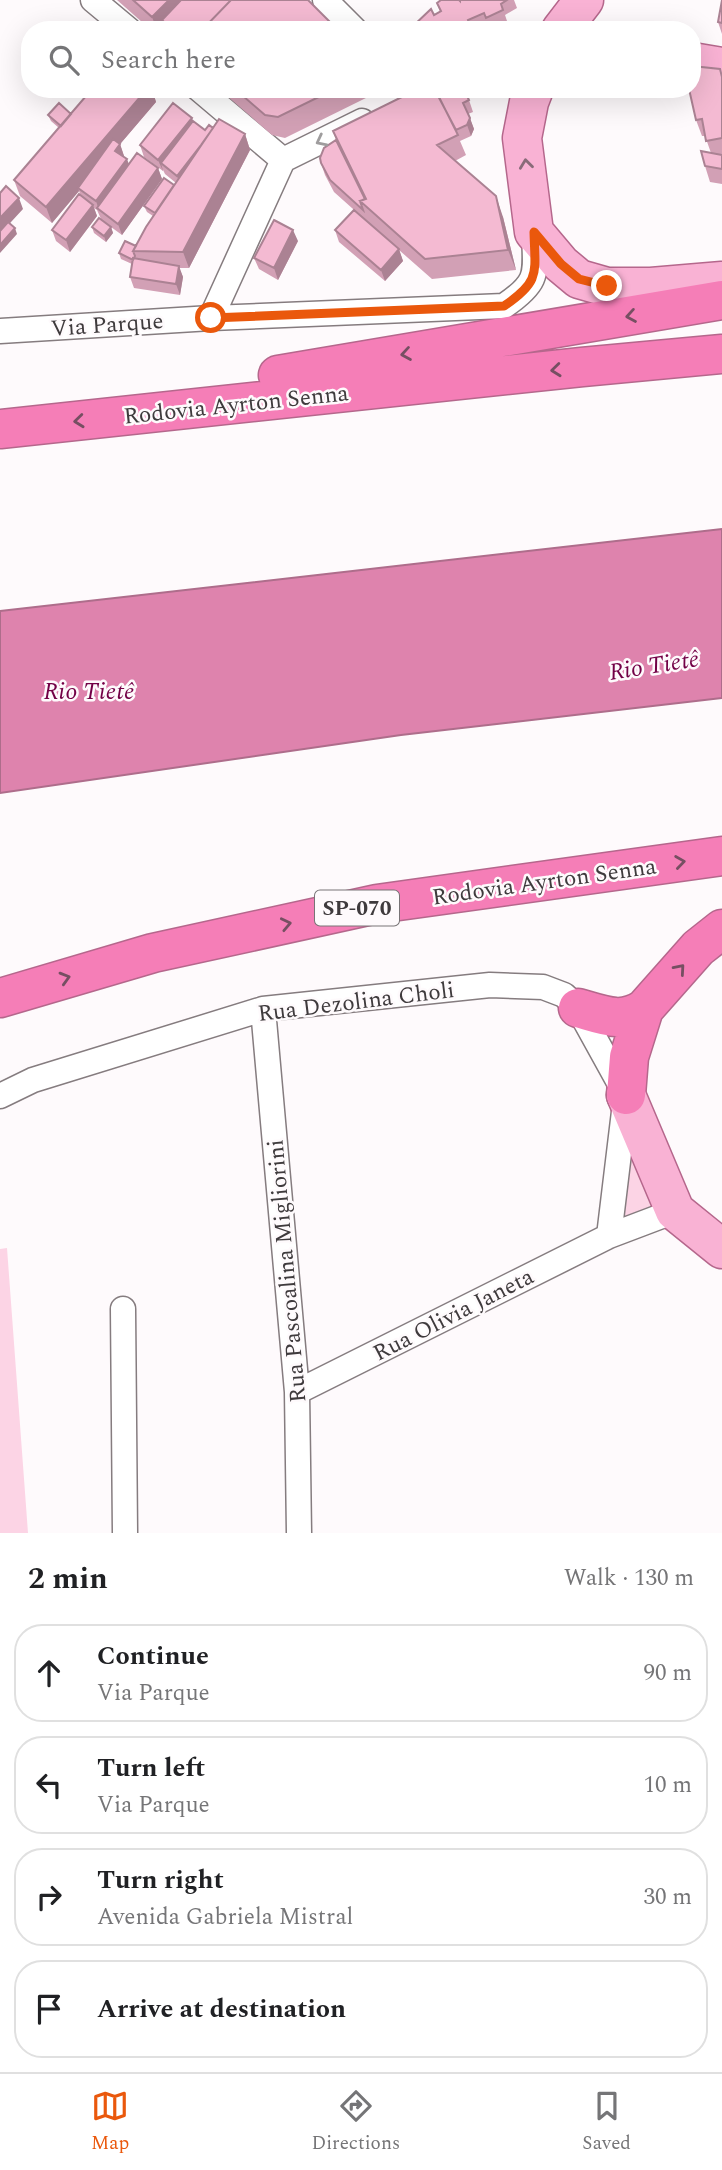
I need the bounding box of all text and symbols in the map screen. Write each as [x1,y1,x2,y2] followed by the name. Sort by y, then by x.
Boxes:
[21,21,701,98] search box
[101,40,236,80] text: Search here
[45,41,83,79] icon: search
[316,132,328,146] one-way arrow
[518,159,533,170] one-way arrow
[591,270,622,301] route end
[195,302,226,333] route start
[50,304,165,347] street label: Via Parque
[625,307,637,322] one-way arrow
[401,346,412,361] one-way arrow
[551,362,562,377] one-way arrow
[122,376,350,435] street label: Rodovia Ayrton Senna
[73,413,84,428] one-way arrow
[607,641,702,691] water label: Rio Tietê
[44,674,135,710] water label: Rio Tietê
[430,849,659,916] street label: Rodovia Ayrton Senna
[674,854,686,869] one-way arrow
[315,890,399,926] road number: SP-070
[280,917,292,932] one-way arrow
[672,964,684,977] one-way arrow
[59,972,71,987] one-way arrow
[256,973,457,1032] street label: Rua Dezolina Choli
[259,1138,316,1404] street label: Rua Pascoalina Migliorini
[367,1260,540,1371] street label: Rua Olivia Janeta
[28,1556,108,1602] text: 2 min
[564,1561,694,1596] text: Walk · 130 m
[97,1636,209,1676] text: Continue
[30,1654,68,1692] icon: ahead
[643,1656,692,1691] text: 90 m
[97,1676,210,1711] text: Via Parque
[97,1748,205,1788] text: Turn left
[30,1766,68,1804] icon: left
[643,1768,692,1803] text: 10 m
[97,1788,210,1823] text: Via Parque
[97,1860,224,1900] text: Turn right
[30,1878,68,1916] icon: right
[643,1880,692,1915] text: 30 m
[97,1900,353,1935] text: Avenida Gabriela Mistral
[97,1989,346,2029] text: Arrive at destination
[30,1990,68,2028] icon: arrive
[91,2087,129,2158] tab: Map
[311,2087,400,2158] tab: Directions
[582,2087,631,2158] tab: Saved

